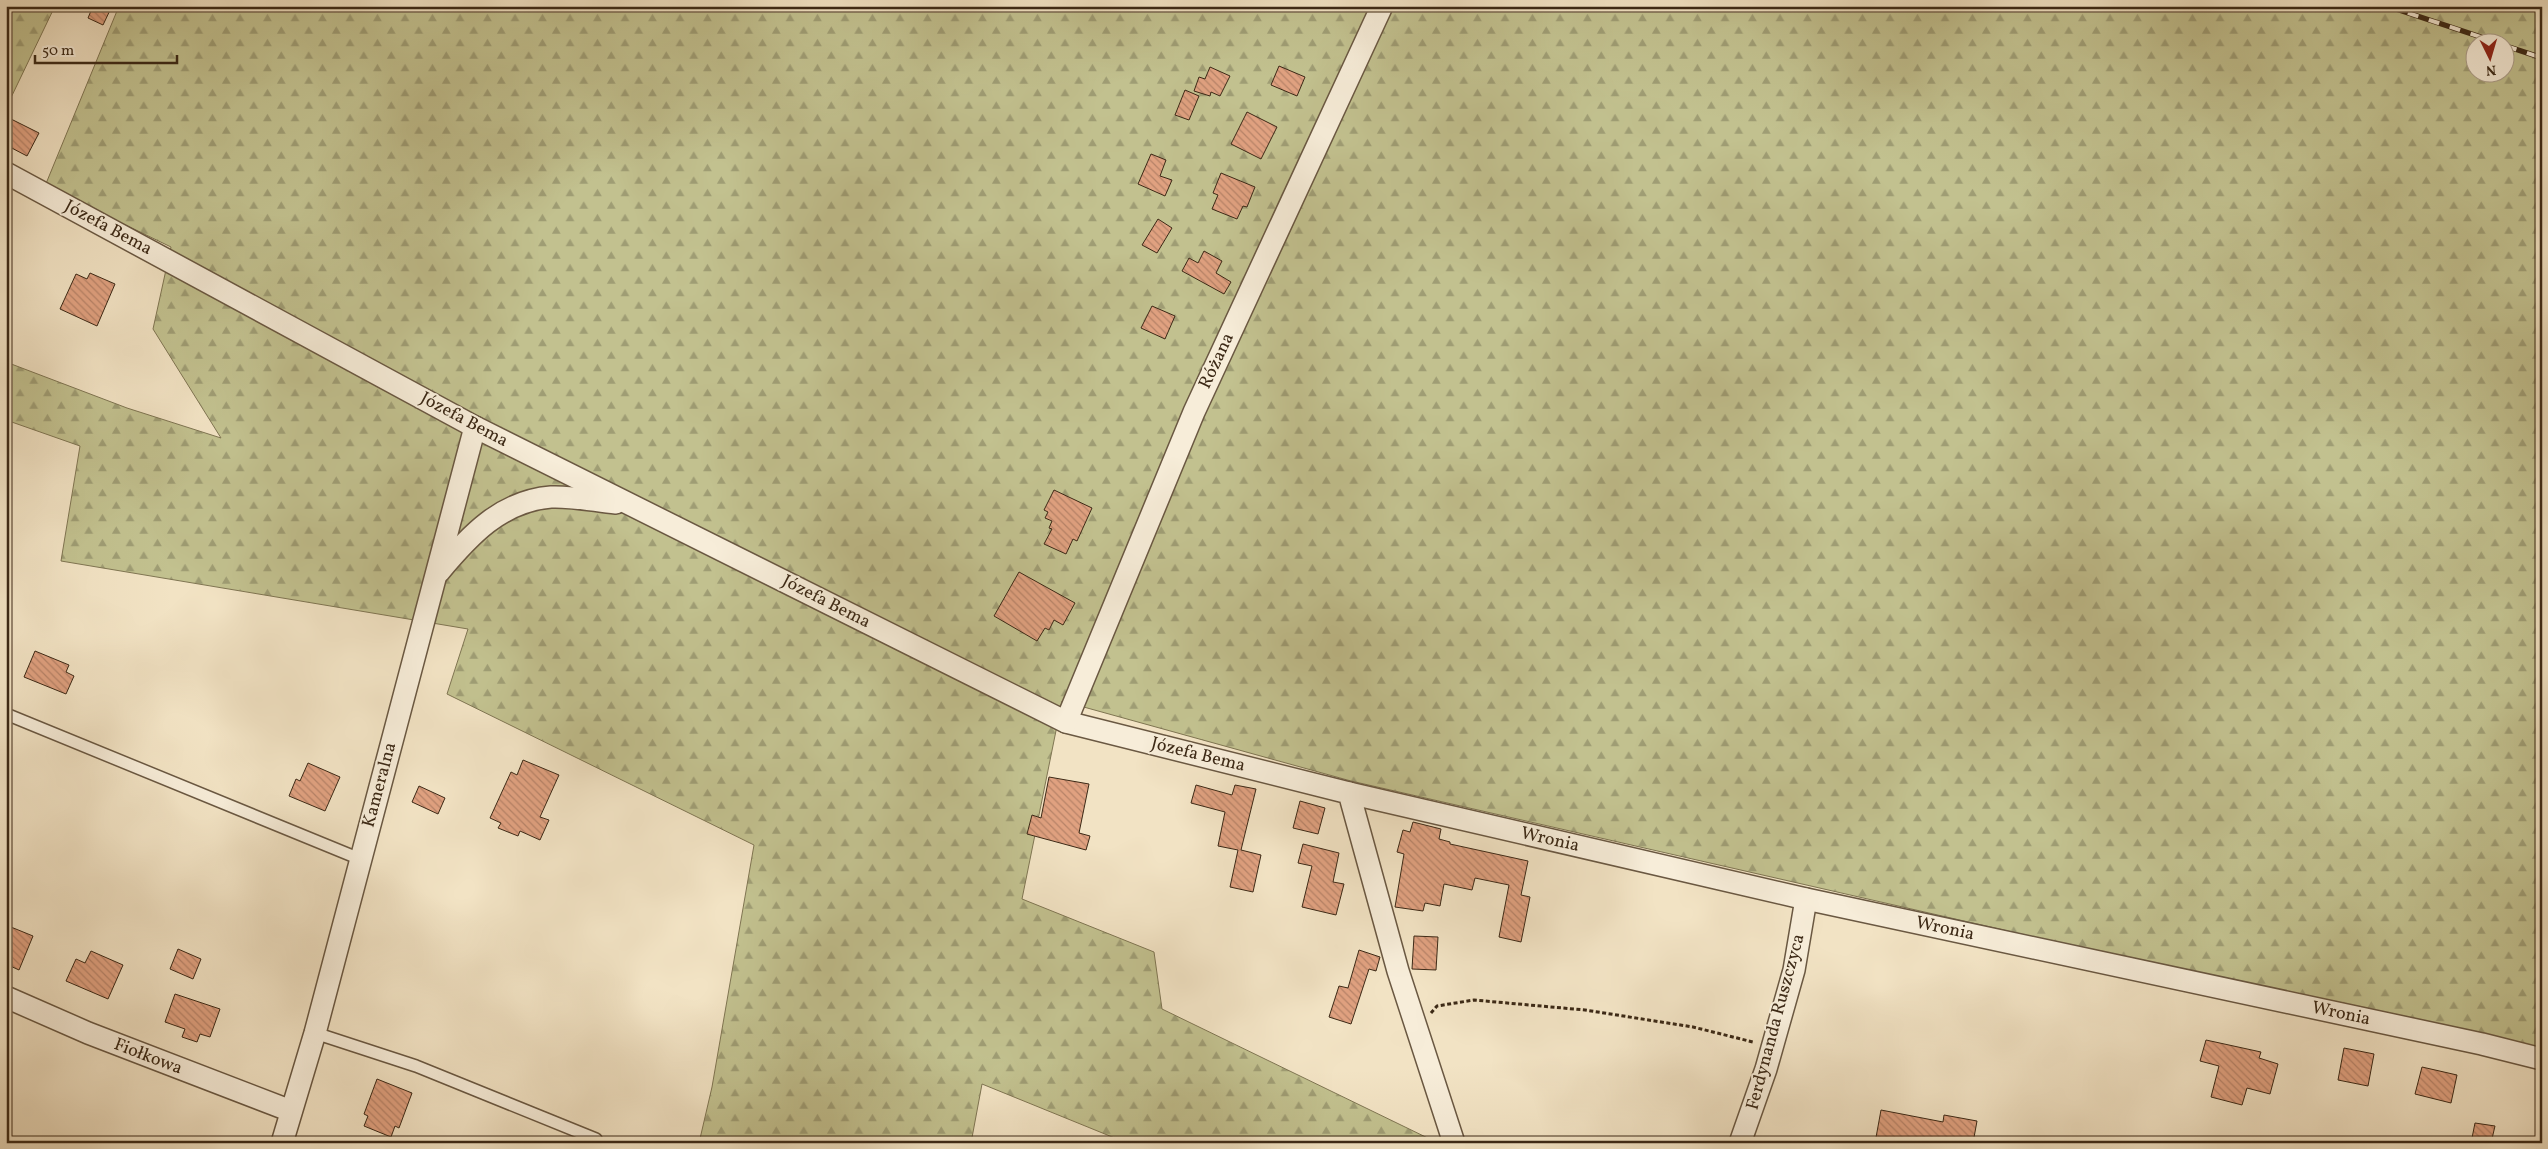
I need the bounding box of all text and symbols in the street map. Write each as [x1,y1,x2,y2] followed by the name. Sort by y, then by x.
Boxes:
[35,32,178,64] scale bar
[2466,32,2516,82] north arrow
[42,41,74,62] text: 50 m
[2485,60,2497,79] text: N
[60,194,156,262] street label: Józefa Bema
[1193,329,1241,393] street label: Różana
[416,386,512,454] street label: Józefa Bema
[777,569,875,635] street label: Józefa Bema
[1148,731,1248,779] street label: Józefa Bema
[357,740,403,830] street label: Kameralna
[1518,821,1582,859] street label: Wronia
[1913,911,1977,947] street label: Wronia
[1740,931,1812,1113] street label: Ferdynanda Ruszczyca
[2309,996,2373,1032] street label: Wronia
[110,1033,186,1082] street label: Fiołkowa

